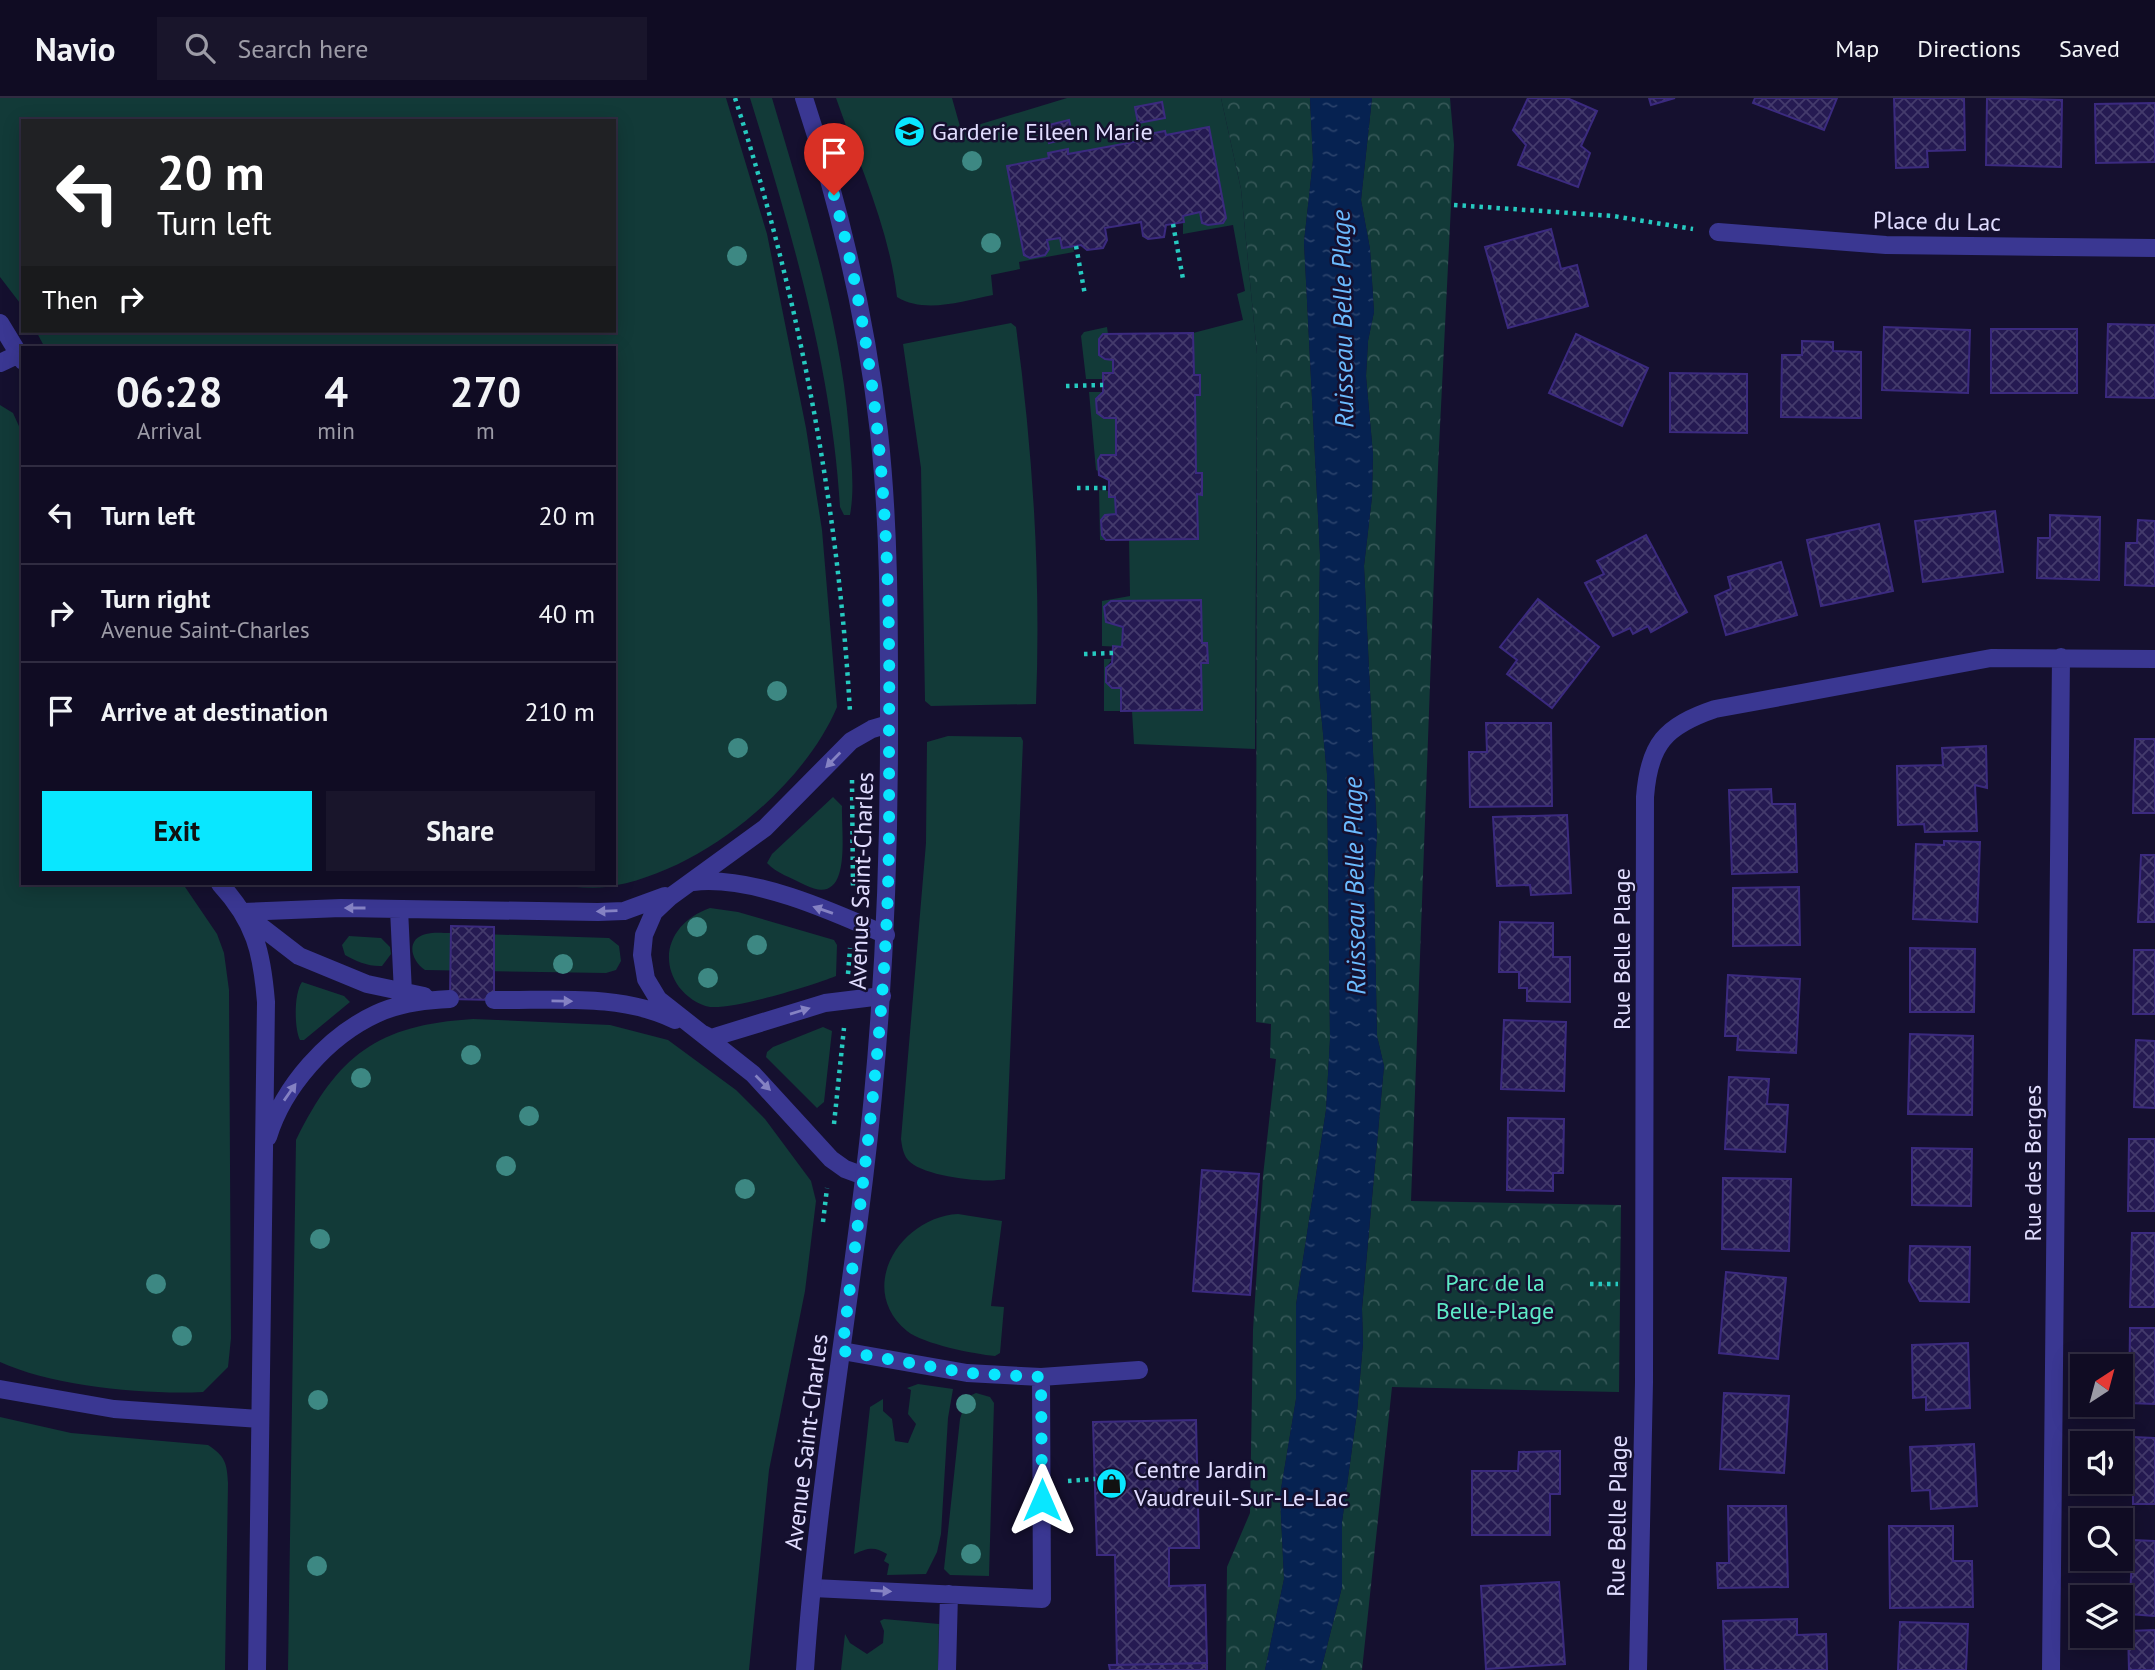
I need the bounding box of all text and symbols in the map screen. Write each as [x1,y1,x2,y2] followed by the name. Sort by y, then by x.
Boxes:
[157,17,647,80] search box
[35,27,115,70] text: Navio
[181,29,219,67] icon: search
[237,32,369,65] text: Search here
[1835,33,1879,64] text: Map
[1917,33,2021,64] text: Directions
[2059,33,2120,64] text: Saved
[892,114,926,148] school or university icon: Garderie Eileen Marie
[932,116,1153,147] place label: Garderie Eileen Marie
[804,123,864,195] pin
[815,134,853,172] icon: arrive
[157,140,264,204] text: 20 m
[42,147,133,238] icon: left
[157,202,272,244] text: Turn left
[1873,204,2001,238] street label: Place du Lac
[1324,210,1360,428] water label: Ruisseau Belle Plage
[112,280,150,318] icon: right
[42,283,98,316] text: Then
[116,364,222,419] text: 06:28
[324,364,348,419] text: 4
[450,364,521,419] text: 270
[137,416,201,445] text: Arrival
[317,416,355,445] text: min
[476,416,495,445] text: m
[42,496,80,534] icon: left
[101,499,195,532] text: Turn left
[539,499,595,532] text: 20 m
[101,582,210,615] text: Turn right
[42,594,80,632] icon: right
[539,597,595,630] text: 40 m
[101,615,310,644] text: Avenue Saint-Charles
[42,692,80,730] icon: arrive
[101,695,328,728] text: Arrive at destination
[524,695,595,728] text: 210 m
[825,751,841,768] one-way arrow
[842,772,880,990] street label: Avenue Saint-Charles
[1336,777,1372,995] water label: Ruisseau Belle Plage
[42,791,312,871] button: Exit
[326,791,595,871] button: Share
[1606,868,1637,1030] street label: Rue Belle Plage
[343,903,365,914] one-way arrow
[812,904,833,915] one-way arrow
[595,906,617,917] one-way arrow
[551,995,573,1007] one-way arrow
[789,1005,810,1015] one-way arrow
[754,1074,770,1091] one-way arrow
[283,1083,297,1101] one-way arrow
[2017,1085,2048,1241] street label: Rue des Berges
[1436,1267,1554,1326] park label: Parc de la Belle-Plage
[777,1332,835,1552] street label: Avenue Saint-Charles
[2070,1354,2133,1418] north arrow
[2070,1354,2133,1648] map controls
[2070,1431,2133,1494] button: sound
[1600,1435,1634,1597] street label: Rue Belle Plage
[1133,1454,1349,1513] place label: Centre Jardin Vaudreuil-Sur-Le-Lac
[1005,1463,1079,1537] position arrow
[1094,1466,1128,1500] shop icon: Centre Jardin Vaudreuil-Sur-Le-Lac
[2070,1508,2133,1571] button: search
[2070,1585,2133,1648] button: layers
[870,1586,892,1597] one-way arrow

